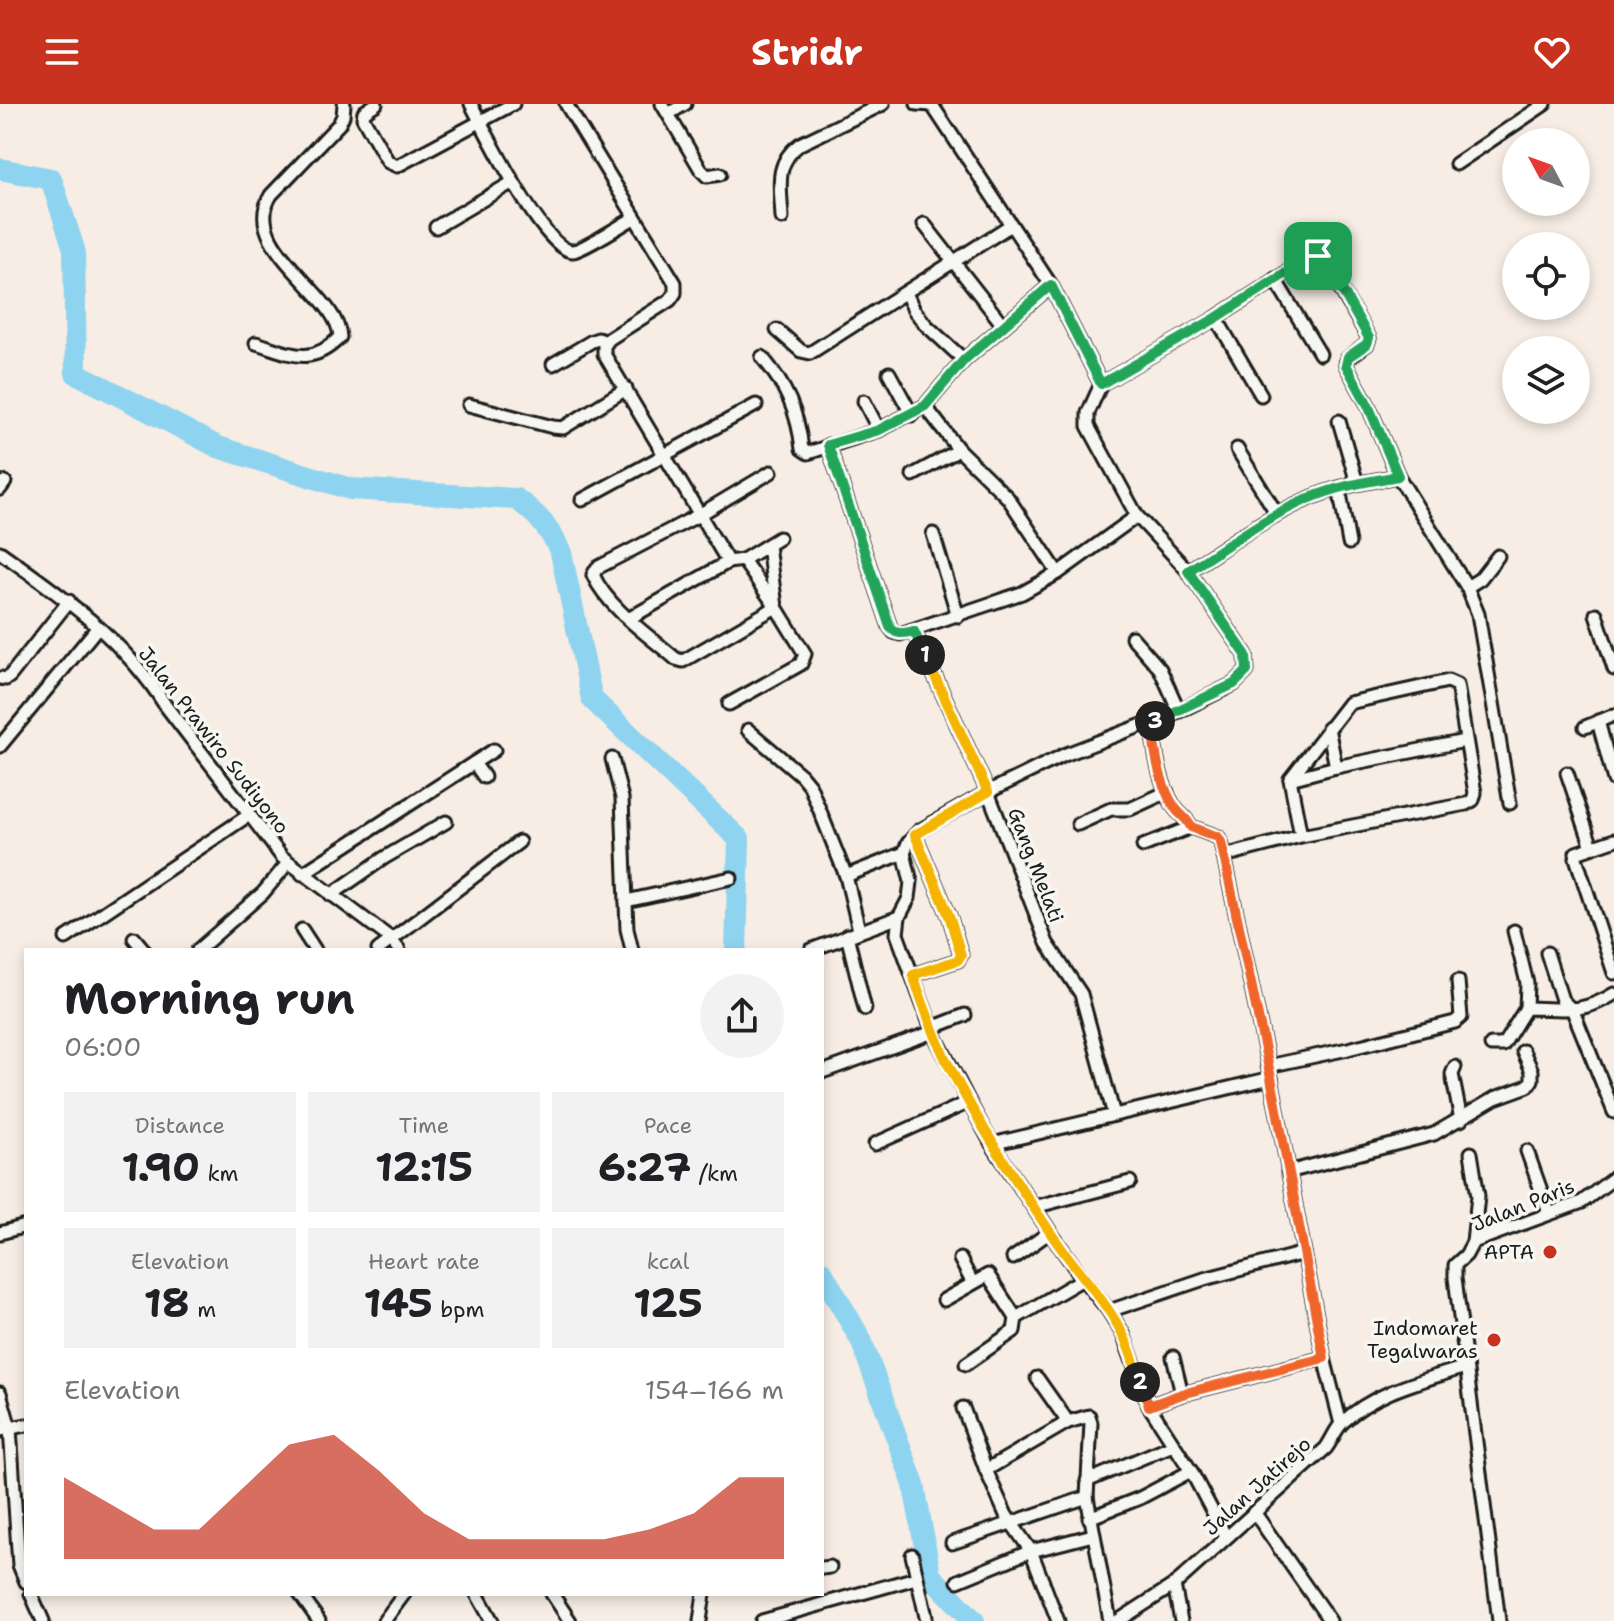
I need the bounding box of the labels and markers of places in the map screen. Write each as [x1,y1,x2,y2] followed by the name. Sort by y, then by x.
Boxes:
[1284,222,1352,290] pin
[905,635,945,675] pin: 1
[1135,701,1175,741] pin: 3
[1484,1239,1534,1265] place label: APTA
[1541,1243,1559,1261] marker: APTA
[1367,1315,1478,1364] place label: Indomaret Tegalwaras
[1485,1331,1503,1349] marker: Indomaret Tegalwaras
[1120,1362,1160,1402] pin: 2

